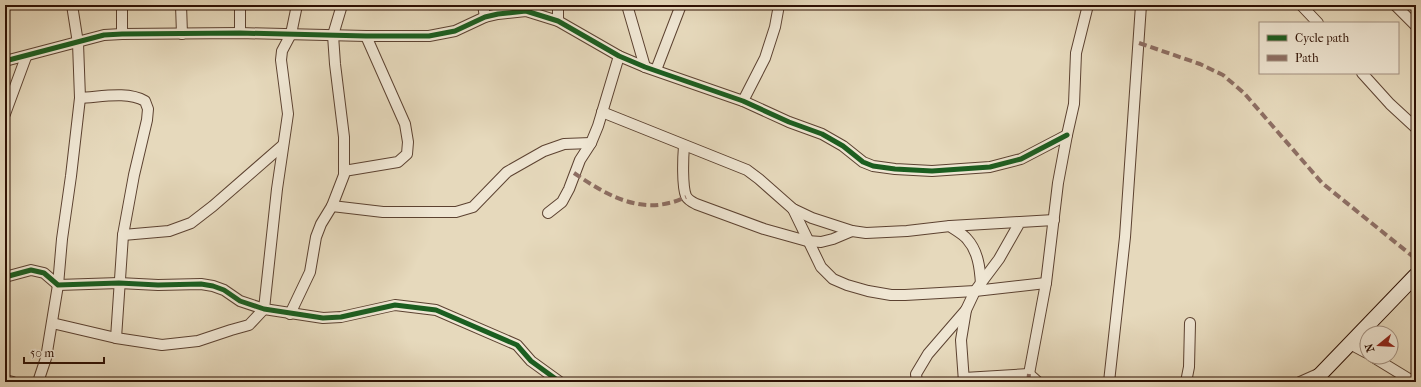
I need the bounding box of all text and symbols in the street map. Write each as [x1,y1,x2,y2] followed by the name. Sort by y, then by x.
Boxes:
[1259,22,1399,74] legend
[1295,31,1350,45] text: Cycle path
[1295,51,1319,65] text: Path
[1359,325,1399,365] north arrow
[24,339,104,365] scale bar
[1362,341,1377,354] text: N
[30,346,54,360] text: 50 m

